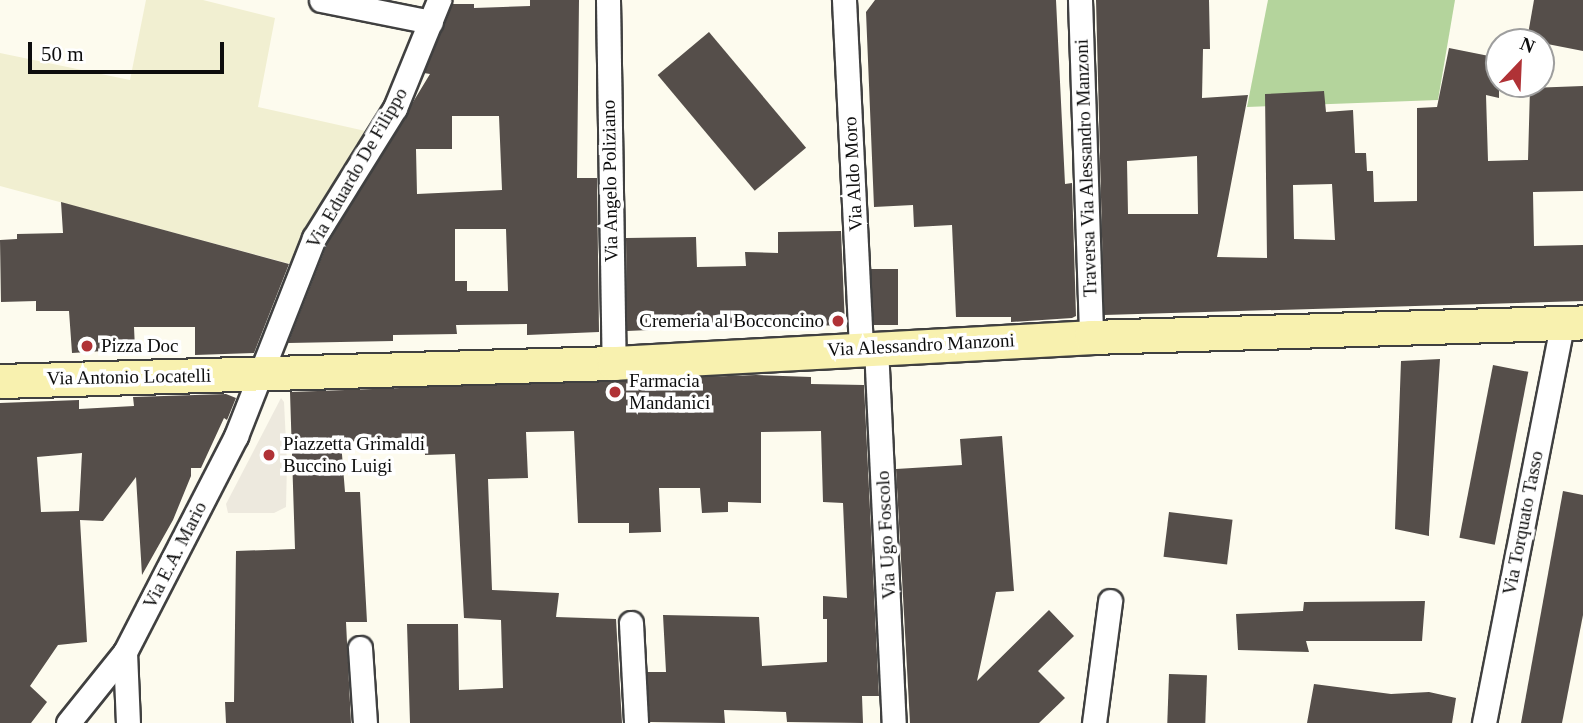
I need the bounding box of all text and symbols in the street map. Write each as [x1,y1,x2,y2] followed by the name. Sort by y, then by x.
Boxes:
[32,28,228,72] scale bar
[1485,28,1555,98] north arrow
[1517,33,1538,57] text: N
[1070,38,1102,298] street label: Traversa Via Alessandro Manzoni
[41,42,84,66] text: 50 m
[302,84,412,252] street label: Via Eduardo De Filippo
[597,99,623,263] street label: Via Angelo Poliziano
[839,115,867,233] street label: Via Aldo Moro
[639,310,824,332] place label: Cremeria al Bocconcino
[830,313,846,329] marker: Cremeria al Bocconcino
[826,329,1016,361] street label: Via Alessandro Manzoni
[101,335,179,357] place label: Pizza Doc
[79,338,95,354] marker: Pizza Doc
[46,364,212,390] street label: Via Antonio Locatelli
[629,370,710,414] place label: Farmacia Mandanici
[607,384,623,400] marker: Farmacia Mandanici
[283,433,425,477] place label: Piazzetta Grimaldi Buccino Luigi
[261,447,277,463] marker: Piazzetta Grimaldi Buccino Luigi
[1498,449,1548,597] street label: Via Torquato Tasso
[871,470,901,600] street label: Via Ugo Foscolo
[138,498,212,612] street label: Via E.A. Mario

